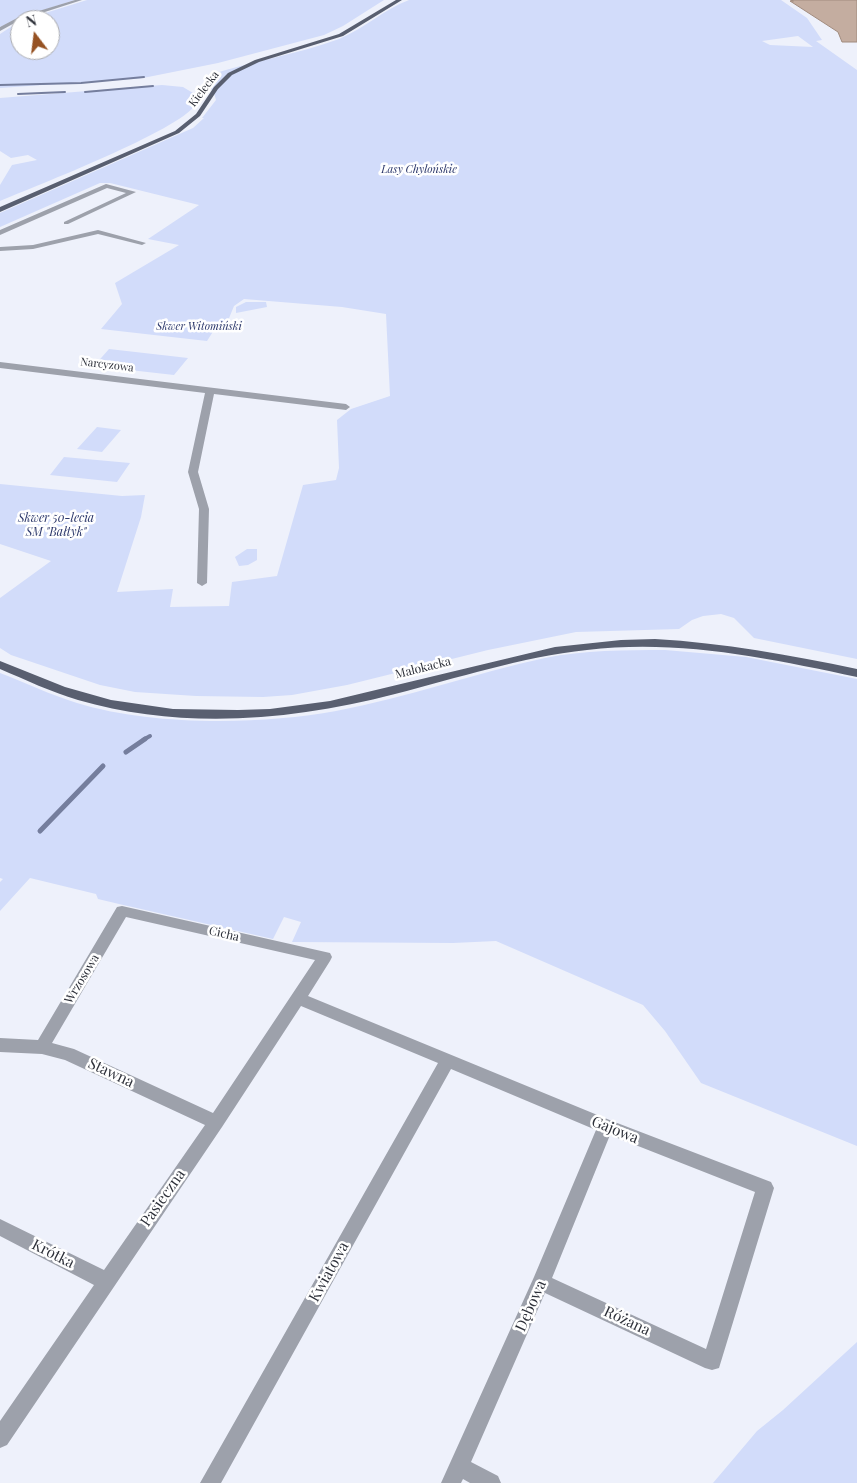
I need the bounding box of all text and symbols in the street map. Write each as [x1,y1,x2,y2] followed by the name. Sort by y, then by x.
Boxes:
[10,10,60,60] north arrow
[24,11,39,31] text: N
[186,69,222,109] street label: Kielecka
[381,163,457,177] park label: Lasy Chylońskie
[156,320,242,334] park label: Skwer Witomiński
[80,355,134,375] street label: Narcyzowa
[18,511,94,539] park label: Skwer 50-lecia SM "Bałtyk"
[394,654,452,682] street label: Małokacka
[207,924,241,944] street label: Cicha
[62,952,102,1006] street label: Wrzosowa
[85,1055,137,1091] street label: Stawna
[589,1112,641,1148] street label: Gajowa
[137,1166,189,1230] street label: Pasieczna
[29,1236,77,1272] street label: Krótka
[305,1239,353,1305] street label: Kwiatowa
[512,1278,550,1334] street label: Dębowa
[601,1302,653,1340] street label: Różana

